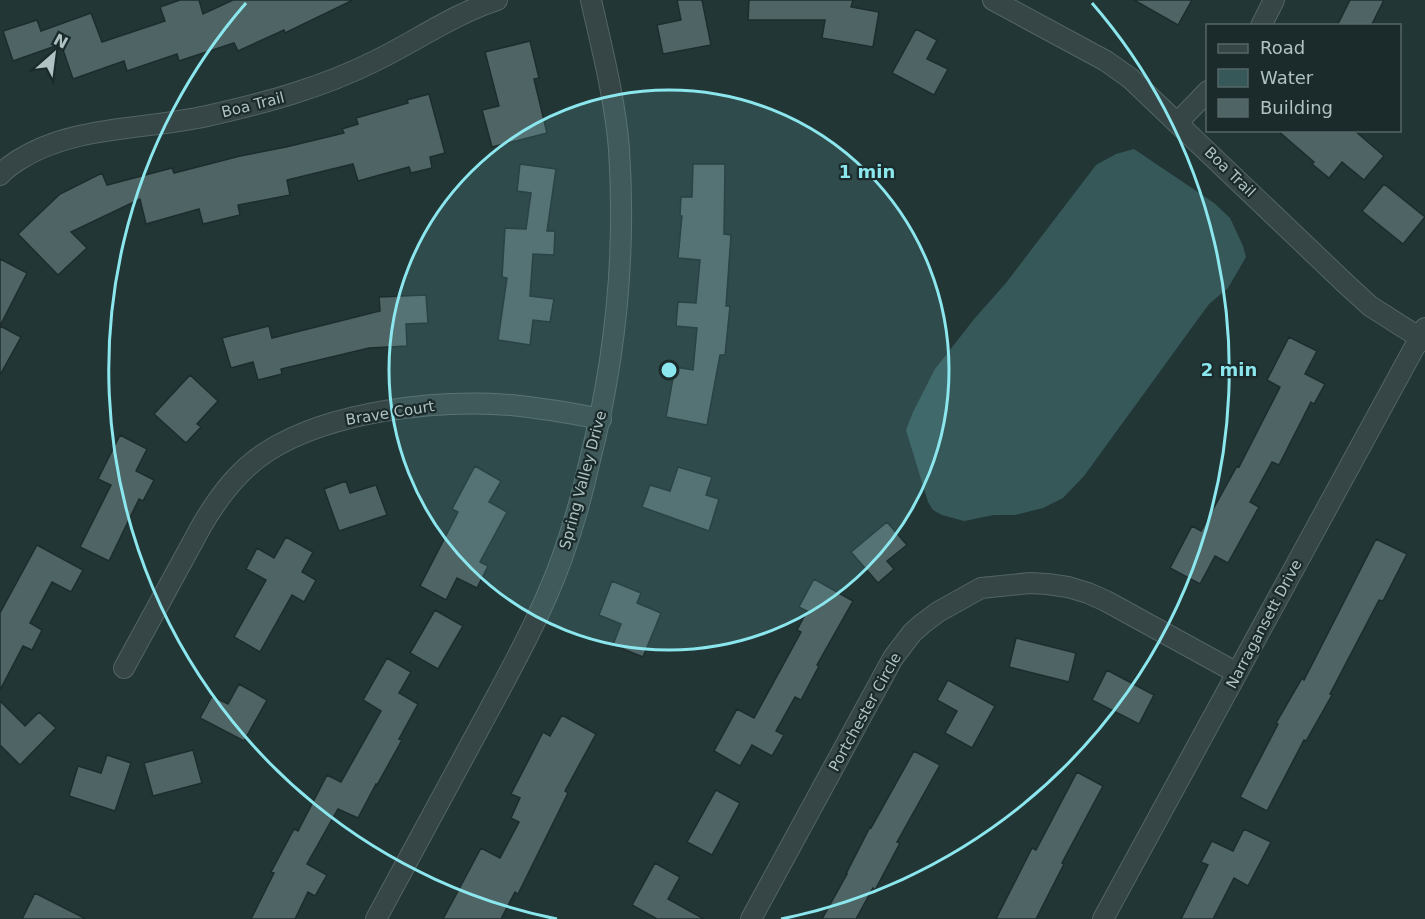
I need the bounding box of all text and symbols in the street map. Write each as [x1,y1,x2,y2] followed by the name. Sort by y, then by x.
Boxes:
[24,24,84,84] north arrow
[1206,24,1401,132] legend
[50,30,71,53] text: N
[1260,37,1305,58] text: Road
[1260,67,1314,88] text: Water
[220,89,286,121] street label: Boa Trail
[1260,97,1333,118] text: Building
[1201,143,1259,201] street label: Boa Trail
[839,161,895,182] text: 1 min
[1201,359,1257,380] text: 2 min
[659,360,679,380] centre of rings
[344,397,436,429] street label: Brave Court
[556,409,610,551] street label: Spring Valley Drive
[1222,556,1306,692] street label: Narragansett Drive
[825,650,905,774] street label: Portchester Circle

